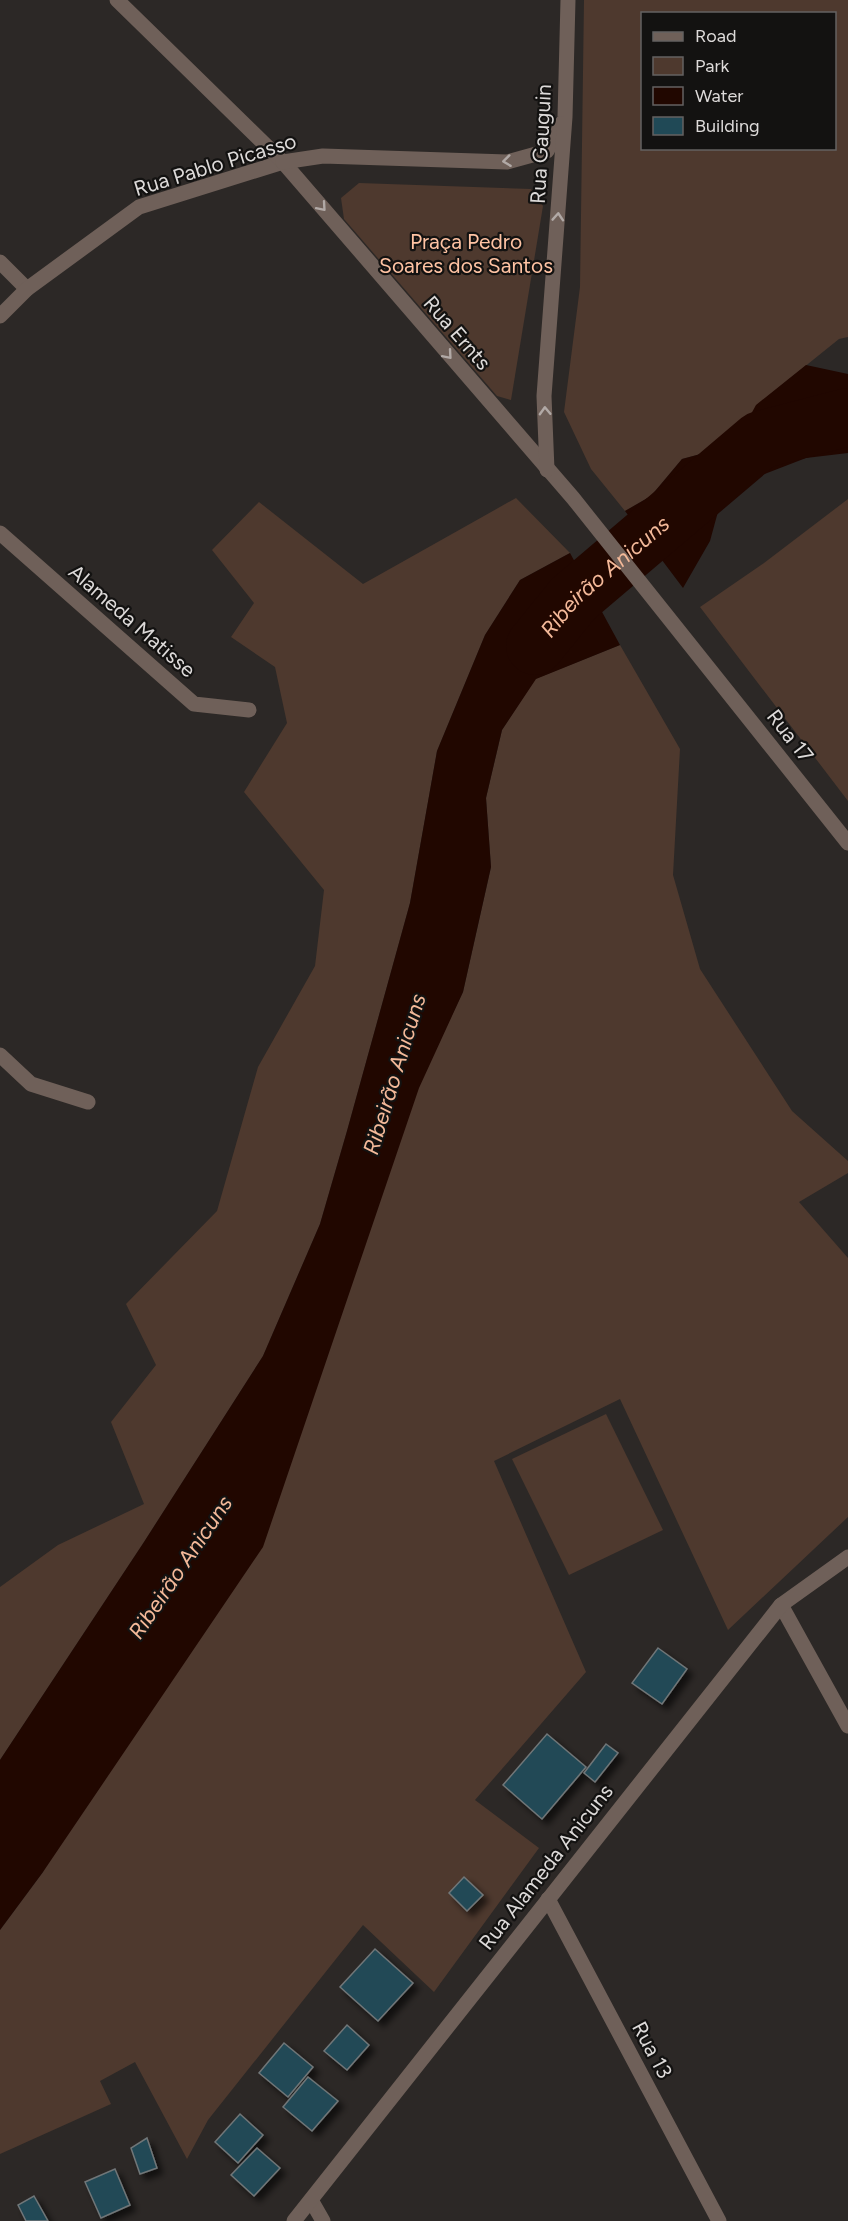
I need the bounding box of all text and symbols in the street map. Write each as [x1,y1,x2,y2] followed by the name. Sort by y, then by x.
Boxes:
[641,12,836,150] legend
[695,25,736,47] text: Road
[695,55,730,77] text: Park
[525,84,556,204] street label: Rua Gauguin
[695,85,743,107] text: Water
[695,115,760,137] text: Building
[131,128,299,201] street label: Rua Pablo Picasso
[503,154,512,166] one-way arrow
[314,200,325,211] one-way arrow
[551,212,564,221] one-way arrow
[379,229,553,278] park label: Praça Pedro Soares dos Santos
[419,291,496,375] street label: Rua Ernts
[441,348,452,359] one-way arrow
[538,407,551,416] one-way arrow
[535,510,675,643] water label: Ribeirão Anicuns
[64,559,201,682] street label: Alameda Matisse
[762,704,819,767] street label: Rua 17
[357,990,432,1158] water label: Ribeirão Anicuns
[123,1491,238,1644] water label: Ribeirão Anicuns
[473,1779,618,1954] street label: Rua Alameda Anicuns
[627,2017,678,2083] street label: Rua 13

